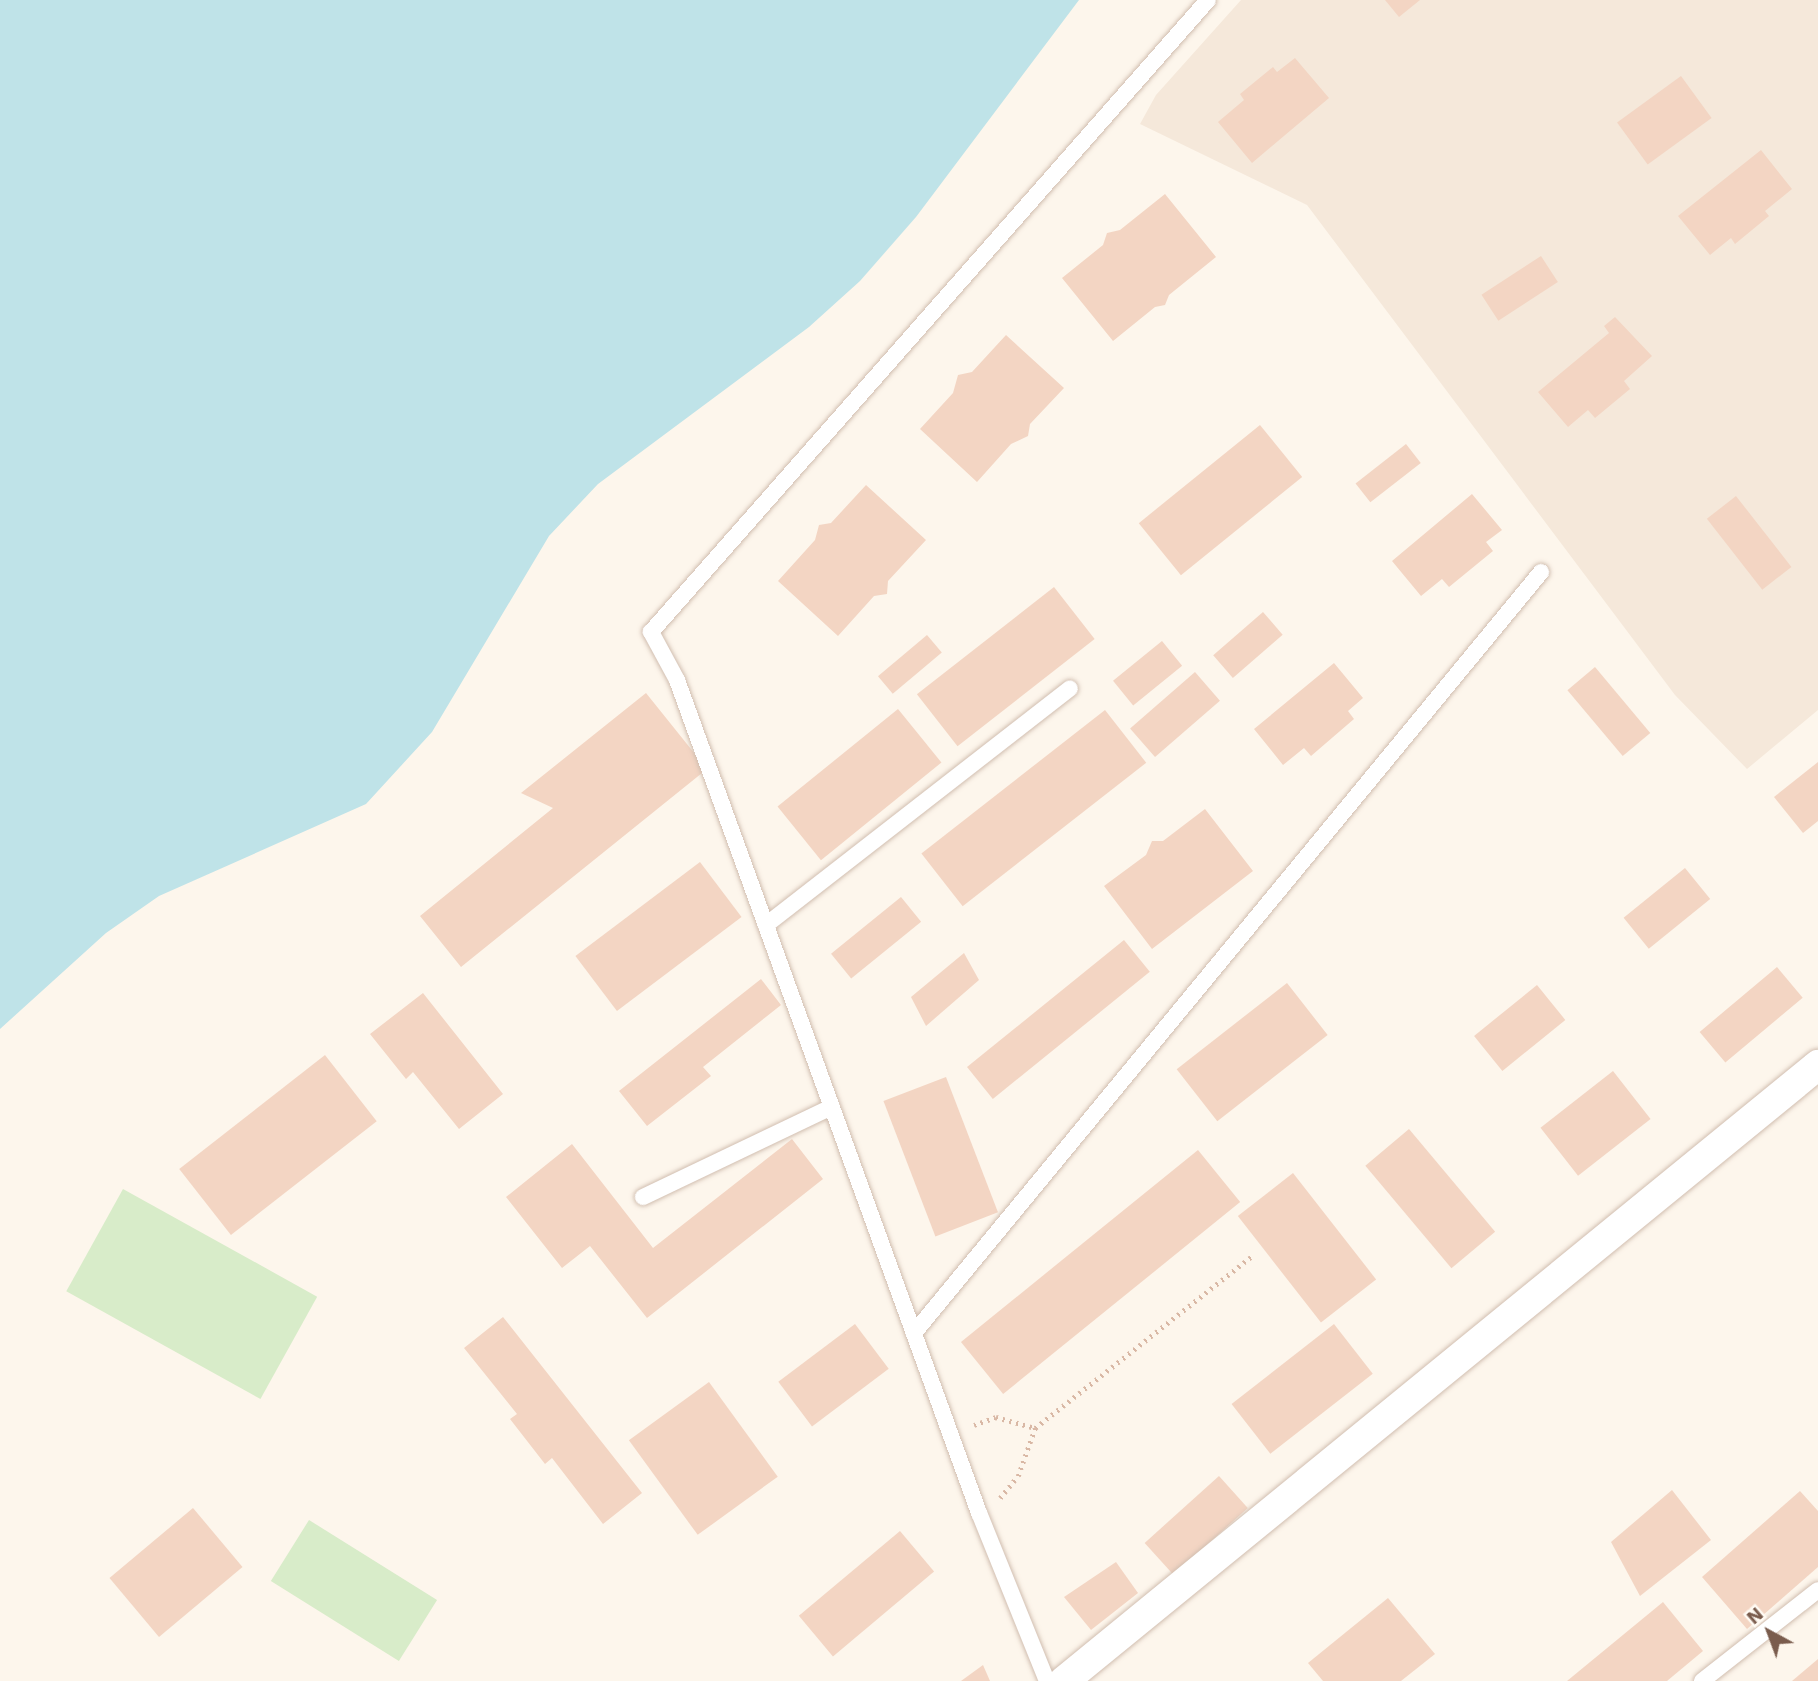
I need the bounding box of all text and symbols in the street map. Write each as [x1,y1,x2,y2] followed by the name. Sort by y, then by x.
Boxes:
[1734,1597,1804,1667] north arrow
[1742,1602,1768,1629] text: N

